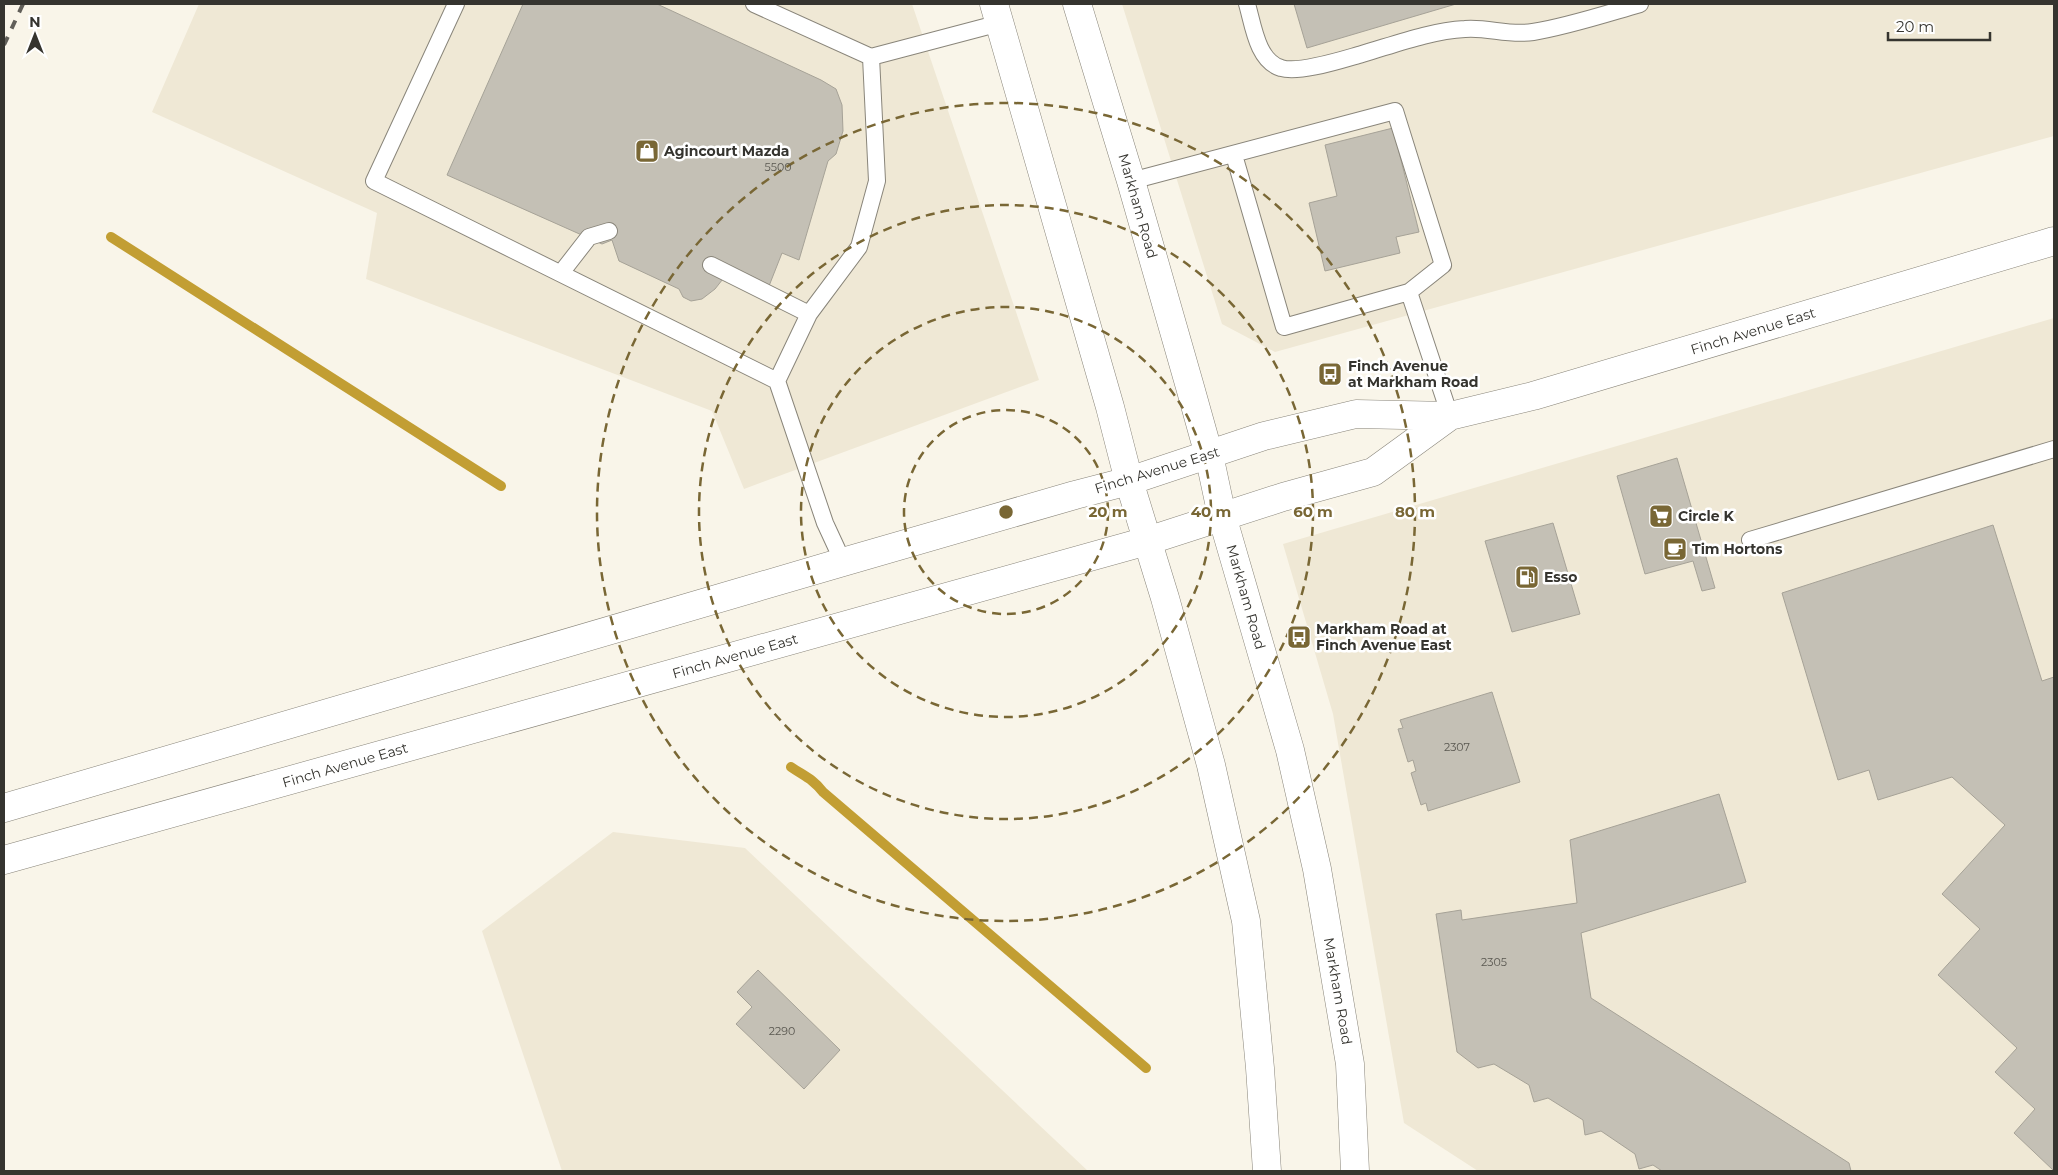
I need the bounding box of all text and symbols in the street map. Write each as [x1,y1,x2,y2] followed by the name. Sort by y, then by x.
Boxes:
[10,10,60,60] north arrow
[1888,10,1990,42] scale bar
[29,13,41,31] text: N
[1896,17,1934,36] text: 20 m
[634,138,660,164] shop icon: Agincourt Mazda
[663,142,790,160] place label: Agincourt Mazda
[1114,151,1162,261] street label: Markham Road
[765,160,791,174] house number: 5500
[1688,303,1818,359] street label: Finch Avenue East
[1348,357,1479,391] place label: Finch Avenue at Markham Road
[1317,361,1343,387] bus stop icon: Finch Avenue at Markham Road
[1092,442,1222,498] street label: Finch Avenue East
[1088,502,1128,521] text: 20 m
[1191,502,1231,521] text: 40 m
[1293,502,1333,521] text: 60 m
[1395,502,1435,521] text: 80 m
[997,503,1015,521] centre of rings
[1648,503,1674,529] supermarket icon: Circle K
[1678,507,1734,525] place label: Circle K
[1662,536,1688,562] cafe icon: Tim Hortons
[1692,540,1783,558] place label: Tim Hortons
[1222,542,1270,652] street label: Markham Road
[1514,564,1540,590] fuel station icon: Esso
[1544,568,1577,586] place label: Esso
[1316,620,1452,654] place label: Markham Road at Finch Avenue East
[1286,624,1312,650] bus stop icon: Markham Road at Finch Avenue East
[670,629,800,683] street label: Finch Avenue East
[280,738,410,792] street label: Finch Avenue East
[1444,740,1470,754] house number: 2307
[1320,936,1356,1046] street label: Markham Road
[1481,955,1507,969] house number: 2305
[769,1024,795,1038] house number: 2290

